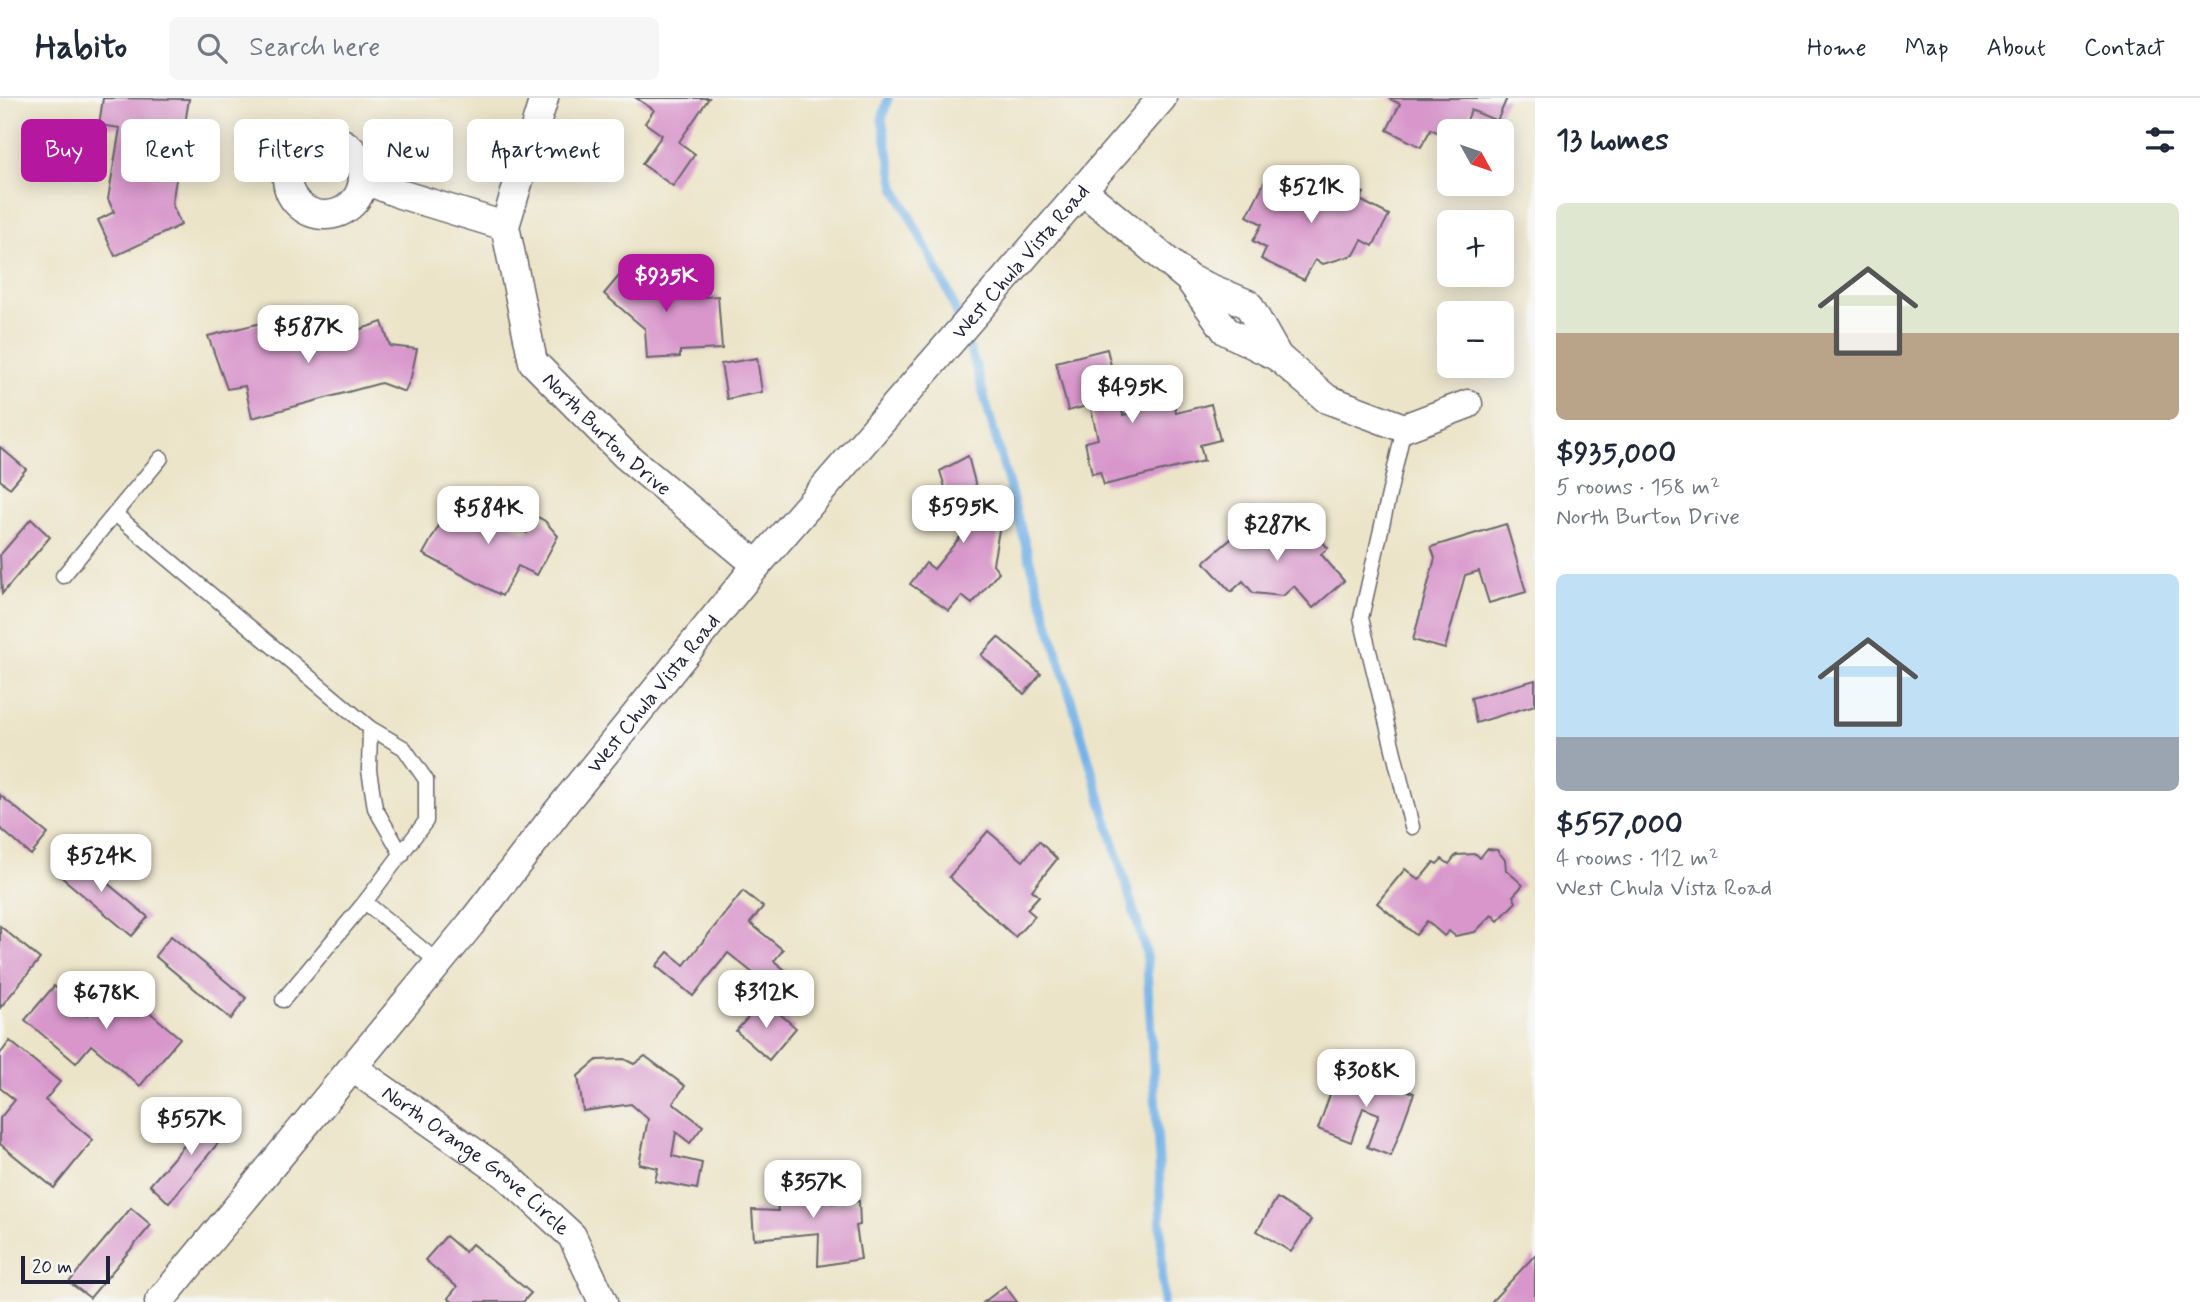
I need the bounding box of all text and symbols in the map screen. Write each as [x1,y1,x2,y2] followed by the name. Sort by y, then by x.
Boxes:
[169,17,659,80] search box
[35,26,127,70] text: Habito
[193,29,231,67] icon: search
[249,31,380,65] text: Search here
[1807,33,1867,64] text: Home
[1905,33,1949,64] text: Map
[1987,33,2046,64] text: About
[2084,33,2165,64] text: Contact
[21,119,107,182] chip: Buy
[121,119,220,182] chip: Rent
[234,119,349,182] chip: Filters
[363,119,453,182] chip: New
[467,119,624,182] chip: Apartment
[1437,119,1514,196] north arrow
[1437,119,1514,378] map controls
[1556,121,1669,160] text: 13 homes
[2141,121,2179,159] icon: filters
[1262,166,1360,225] pin: $521K
[1279,173,1343,203] text: $521K
[946,178,1096,346] street label: West Chula Vista Road
[1437,210,1514,287] button: +
[1805,248,1931,374] icon: home
[617,254,715,314] pin: $935K
[634,262,698,292] text: $935K
[1437,301,1514,378] button: −
[259,306,357,365] pin: $587K
[274,313,343,343] text: $587K
[1083,366,1181,425] pin: $495K
[536,367,677,503] street label: North Burton Drive
[1097,373,1167,403] text: $495K
[1556,434,1676,473] text: $935,000
[1556,473,1720,503] text: 5 rooms · 158 m²
[439,486,537,546] pin: $584K
[914,486,1012,545] pin: $595K
[928,493,998,523] text: $595K
[453,494,523,524] text: $584K
[1556,503,1740,533] text: North Burton Drive
[1228,504,1326,563] pin: $287K
[1244,511,1310,541] text: $287K
[581,609,727,780] street label: West Chula Vista Road
[1805,619,1931,745] icon: home
[1556,805,1683,844] text: $557,000
[52,834,150,894] pin: $524K
[66,842,136,872] text: $524K
[1556,844,1719,874] text: 4 rooms · 112 m²
[1556,874,1772,904] text: West Chula Vista Road
[717,970,815,1030] pin: $312K
[57,972,155,1031] pin: $678K
[734,978,798,1008] text: $312K
[73,979,139,1009] text: $678K
[1317,1049,1415,1109] pin: $308K
[1333,1057,1399,1087] text: $308K
[376,1079,576,1242] street label: North Orange Grove Circle
[142,1098,240,1157] pin: $557K
[157,1105,225,1135] text: $557K
[764,1160,862,1220] pin: $357K
[780,1168,846,1198] text: $357K
[21,1253,110,1285] scale bar
[32,1255,72,1280] text: 20 m

